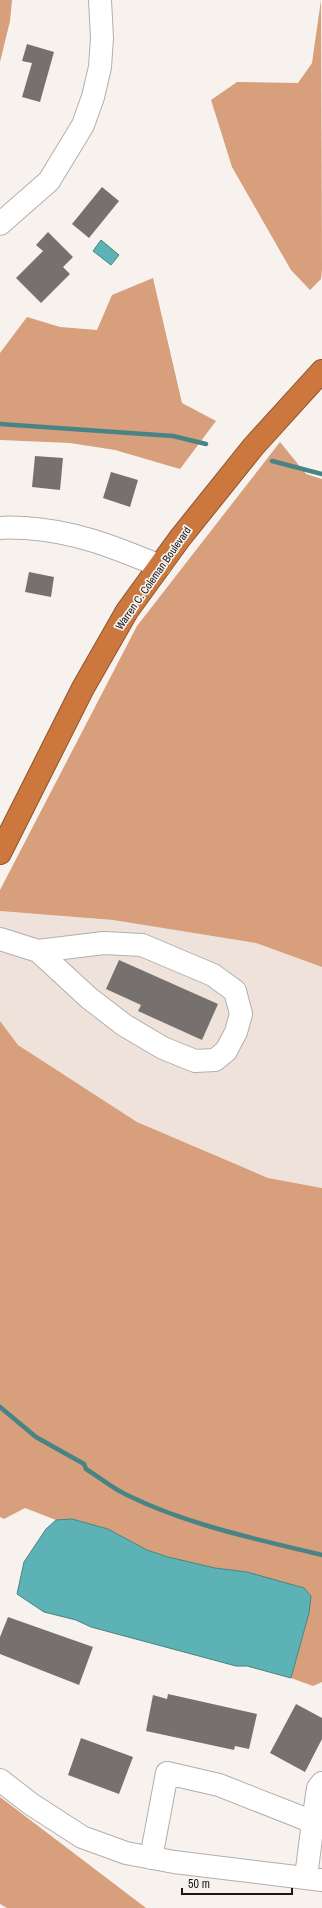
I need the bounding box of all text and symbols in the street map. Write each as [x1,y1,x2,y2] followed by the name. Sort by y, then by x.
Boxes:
[112,524,194,632] street label: Warren C. Coleman Boulevard
[182,1870,292,1896] scale bar
[188,1876,210,1892] text: 50 m

